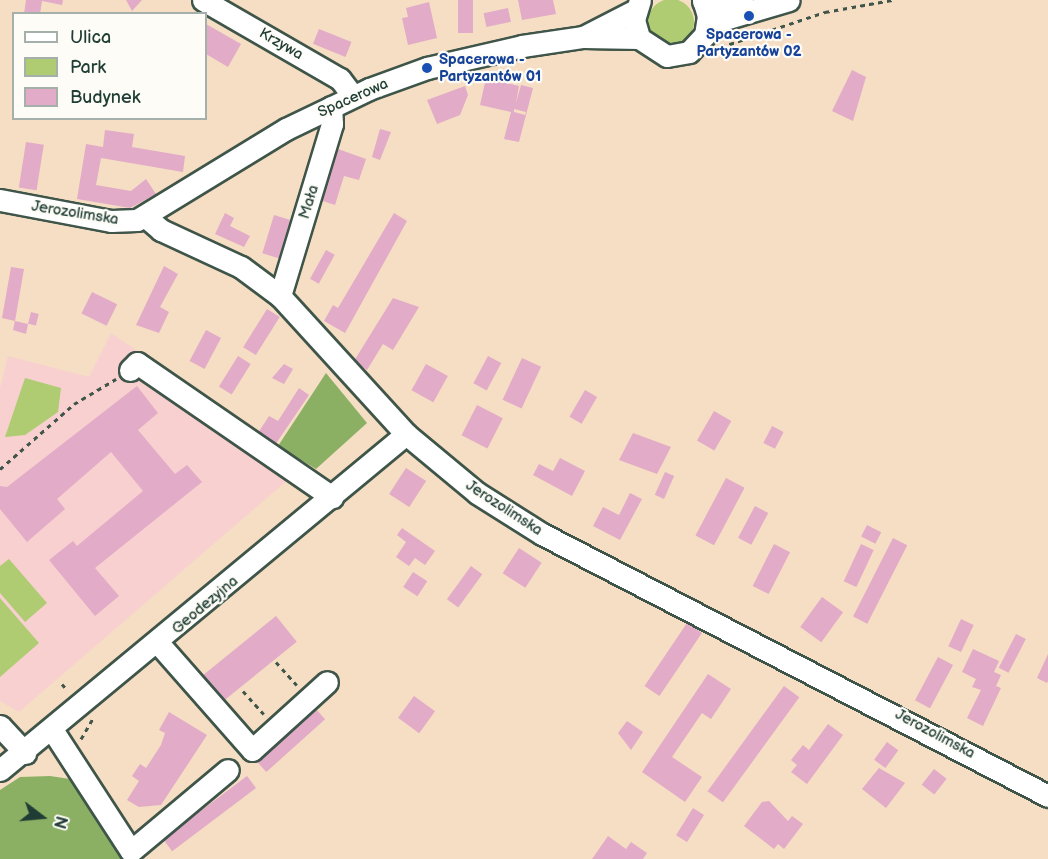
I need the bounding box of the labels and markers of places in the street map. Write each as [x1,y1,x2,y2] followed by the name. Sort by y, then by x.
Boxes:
[742,9,756,23] marker: Spacerowa - Partyzantów 02
[697,25,801,60] place label: Spacerowa - Partyzantów 02
[439,50,541,85] place label: Spacerowa - Partyzantów 01
[420,61,434,75] marker: Spacerowa - Partyzantów 01

